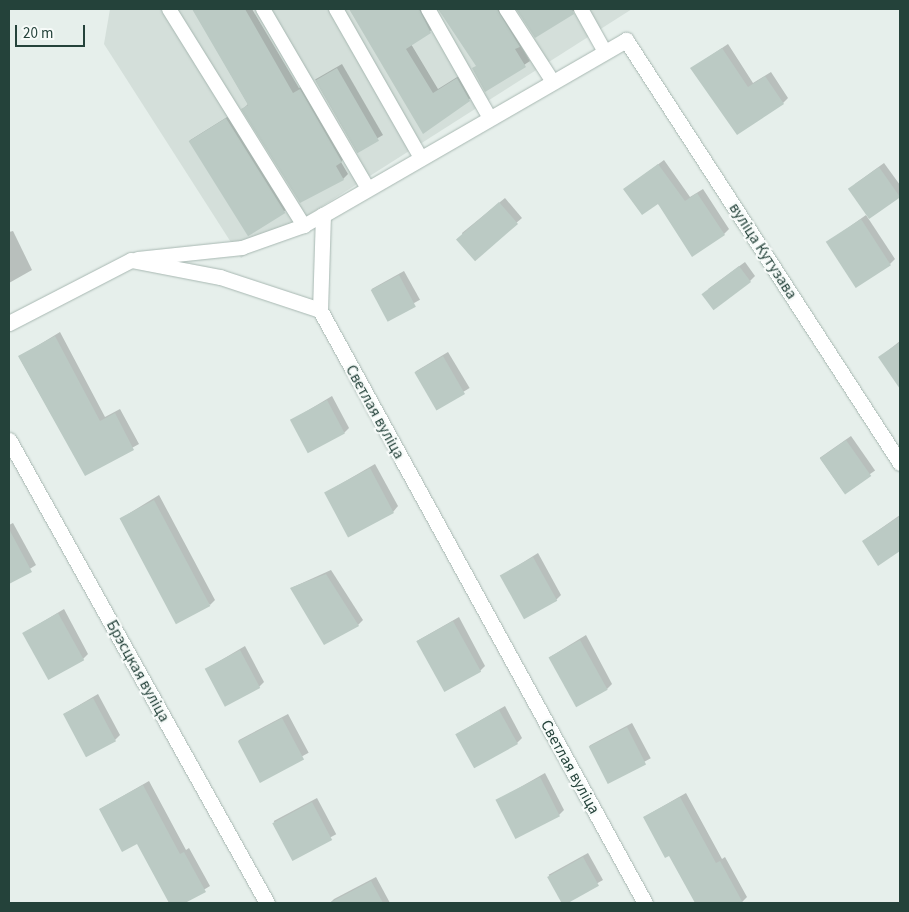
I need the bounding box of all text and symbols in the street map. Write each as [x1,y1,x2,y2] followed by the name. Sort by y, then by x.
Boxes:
[18,15,88,47] scale bar
[23,23,53,44] text: 20 m
[725,199,801,303] street label: вуліца Кутузава
[341,362,409,462] street label: Светлая вуліца
[102,617,174,725] street label: Брэсцкая вуліца
[536,717,604,817] street label: Светлая вуліца

